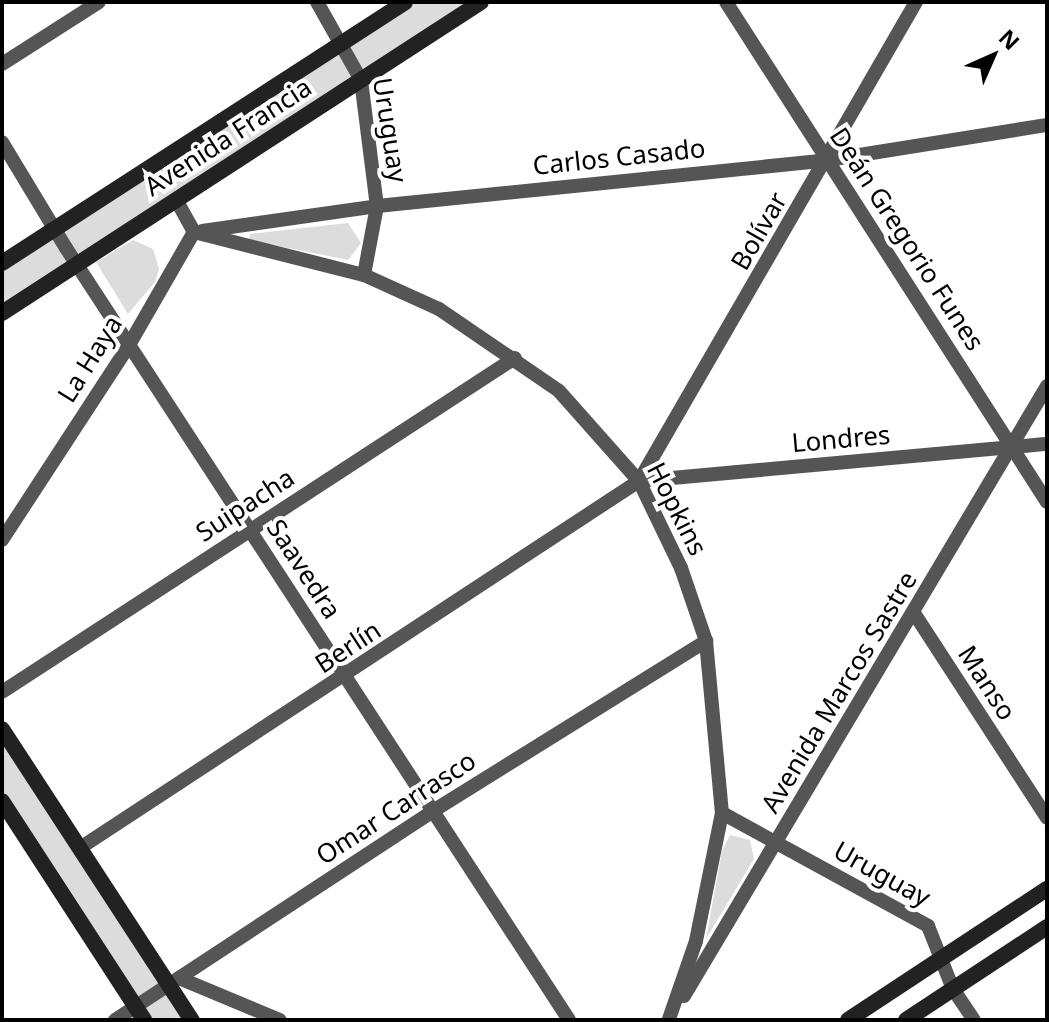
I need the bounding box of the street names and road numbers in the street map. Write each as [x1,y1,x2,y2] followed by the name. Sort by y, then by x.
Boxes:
[139,71,317,203] street label: Avenida Francia
[366,75,414,185] street label: Uruguay
[823,122,991,356] street label: Deán Gregorio Funes
[531,132,707,182] street label: Carlos Casado
[724,187,794,275] street label: Bolívar
[51,310,129,408] street label: La Haya
[790,419,892,459] street label: Londres
[640,457,714,561] street label: Hopkins
[190,462,300,548] street label: Suipacha
[260,513,348,625] street label: Saavedra
[755,566,923,818] street label: Avenida Marcos Sastre
[309,614,387,680] street label: Berlín
[951,640,1023,726] street label: Manso
[310,745,482,871] street label: Omar Carrasco
[828,835,936,913] street label: Uruguay

